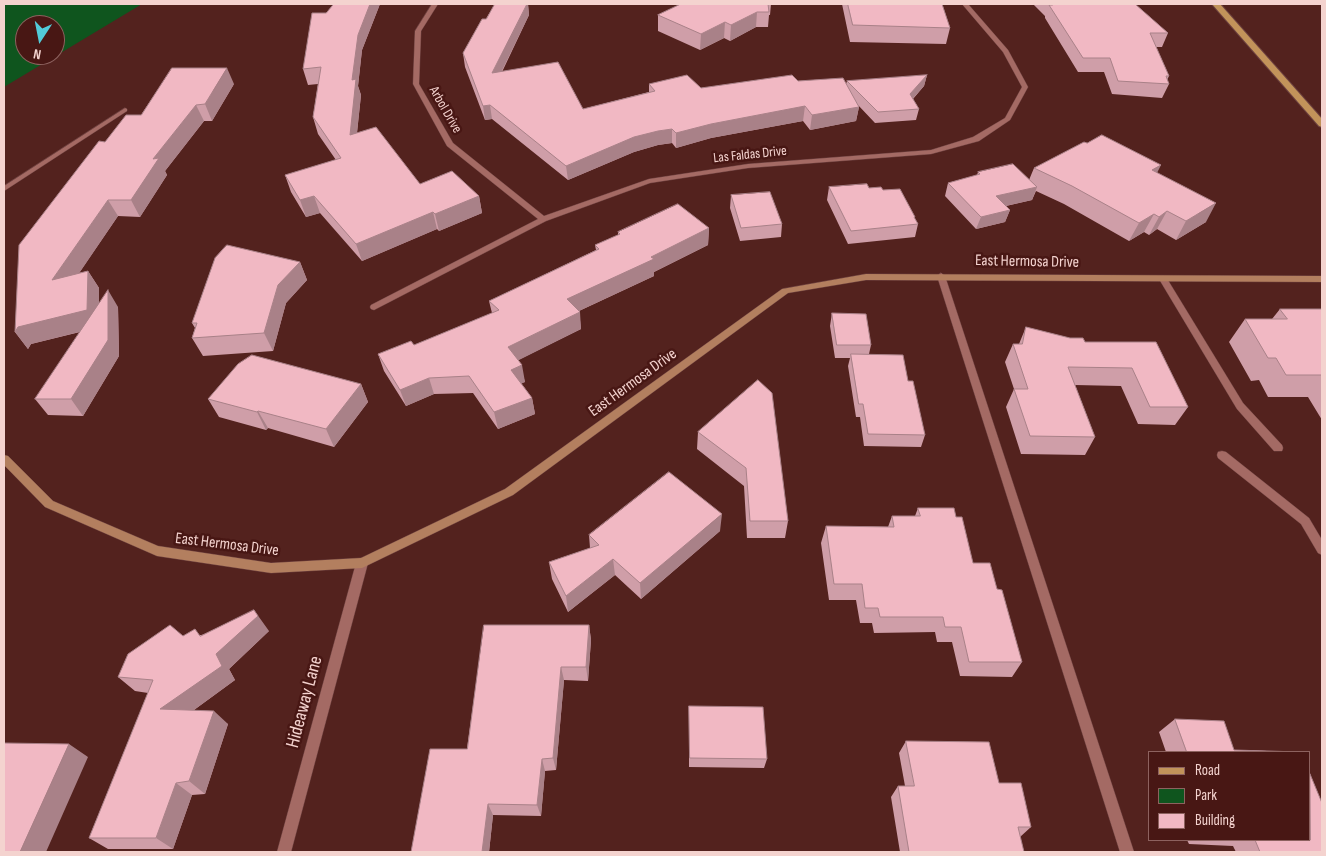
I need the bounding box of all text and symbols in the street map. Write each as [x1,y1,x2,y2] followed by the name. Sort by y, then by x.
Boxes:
[15,15,65,65] north arrow
[32,45,43,63] text: N
[425,84,465,136] street label: Arbol Drive
[712,143,788,167] street label: Las Faldas Drive
[975,251,1079,273] street label: East Hermosa Drive
[585,345,681,421] street label: East Hermosa Drive
[174,529,280,561] street label: East Hermosa Drive
[282,654,328,750] street label: Hideaway Lane
[1148,751,1311,841] legend
[1195,761,1220,780] text: Road
[1195,786,1217,805] text: Park
[1195,811,1235,830] text: Building

